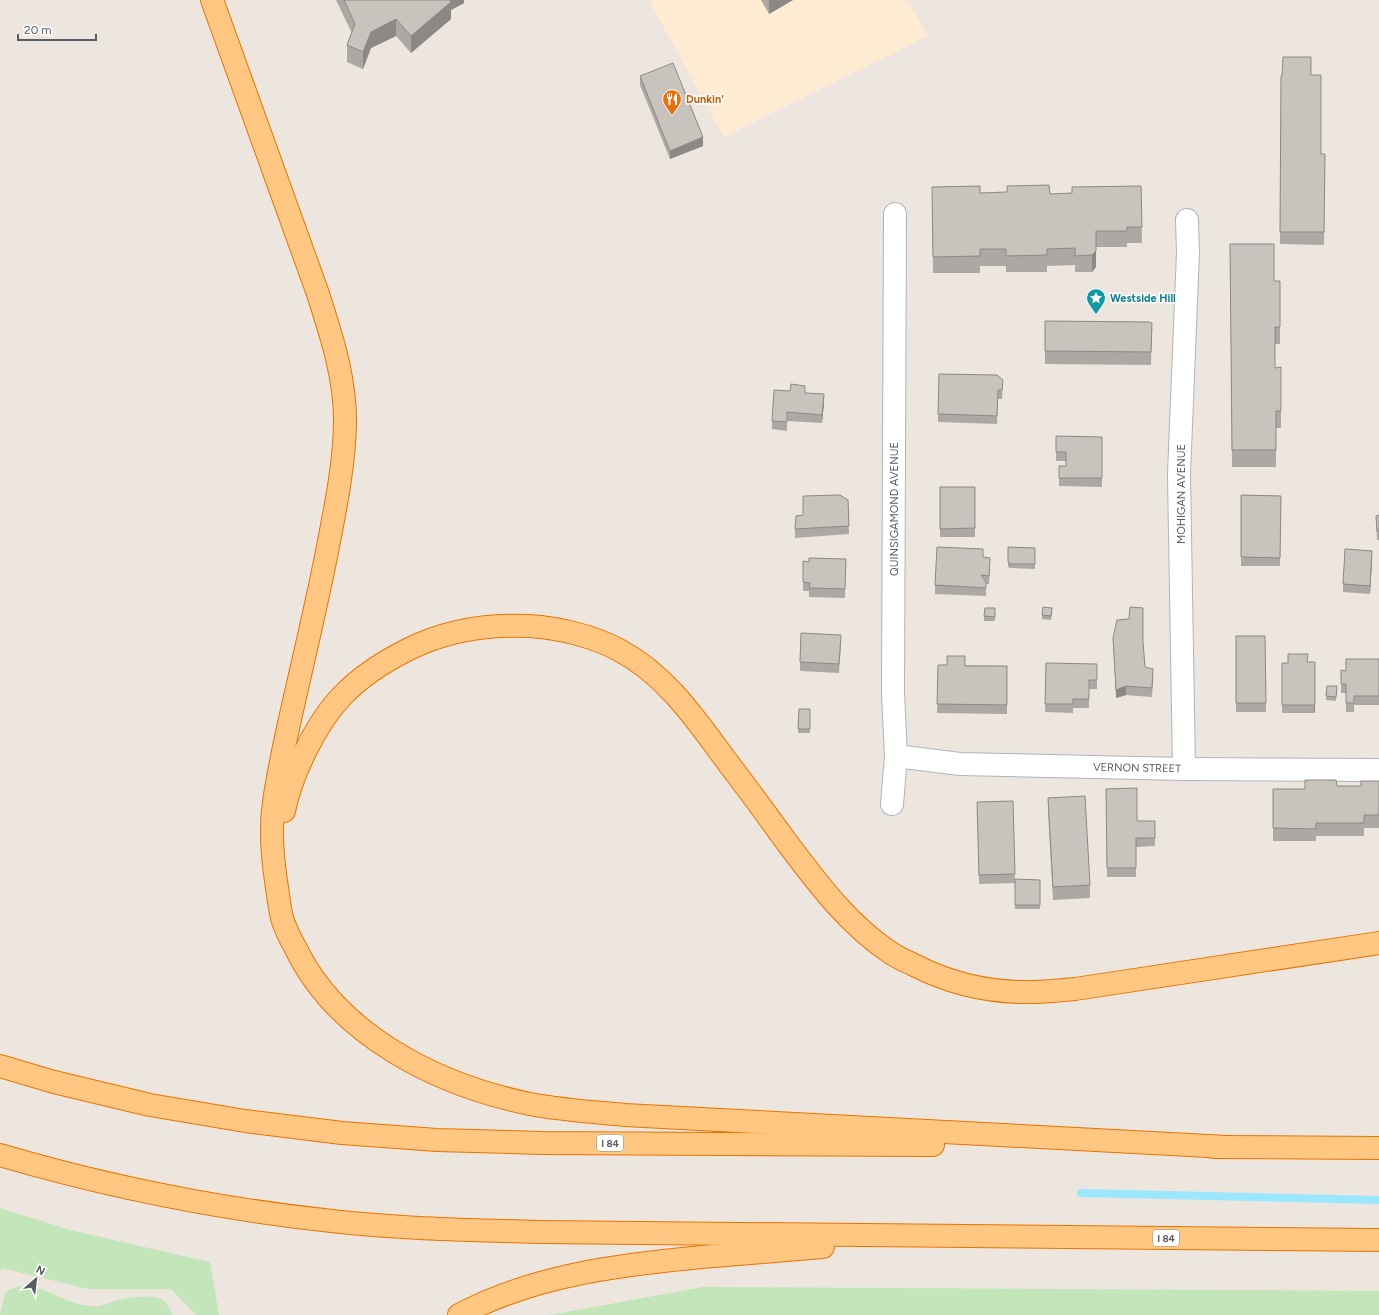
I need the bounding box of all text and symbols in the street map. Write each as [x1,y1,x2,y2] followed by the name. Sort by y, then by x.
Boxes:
[18,16,96,42] scale bar
[24,23,52,37] text: 20 m
[661,88,683,116] restaurant icon: Dunkin'
[686,93,724,106] place label: Dunkin'
[1085,287,1107,315] place icon: Westside Hill
[1110,292,1176,305] place label: Westside Hill
[888,442,901,576] street label: QUINSIGAMOND AVENUE
[1175,444,1188,544] street label: MOHIGAN AVENUE
[1093,761,1181,775] street label: VERNON STREET
[597,1135,623,1151] road number: I 84
[1153,1230,1179,1246] road number: I 84
[16,1259,56,1299] north arrow
[34,1263,47,1278] text: N

